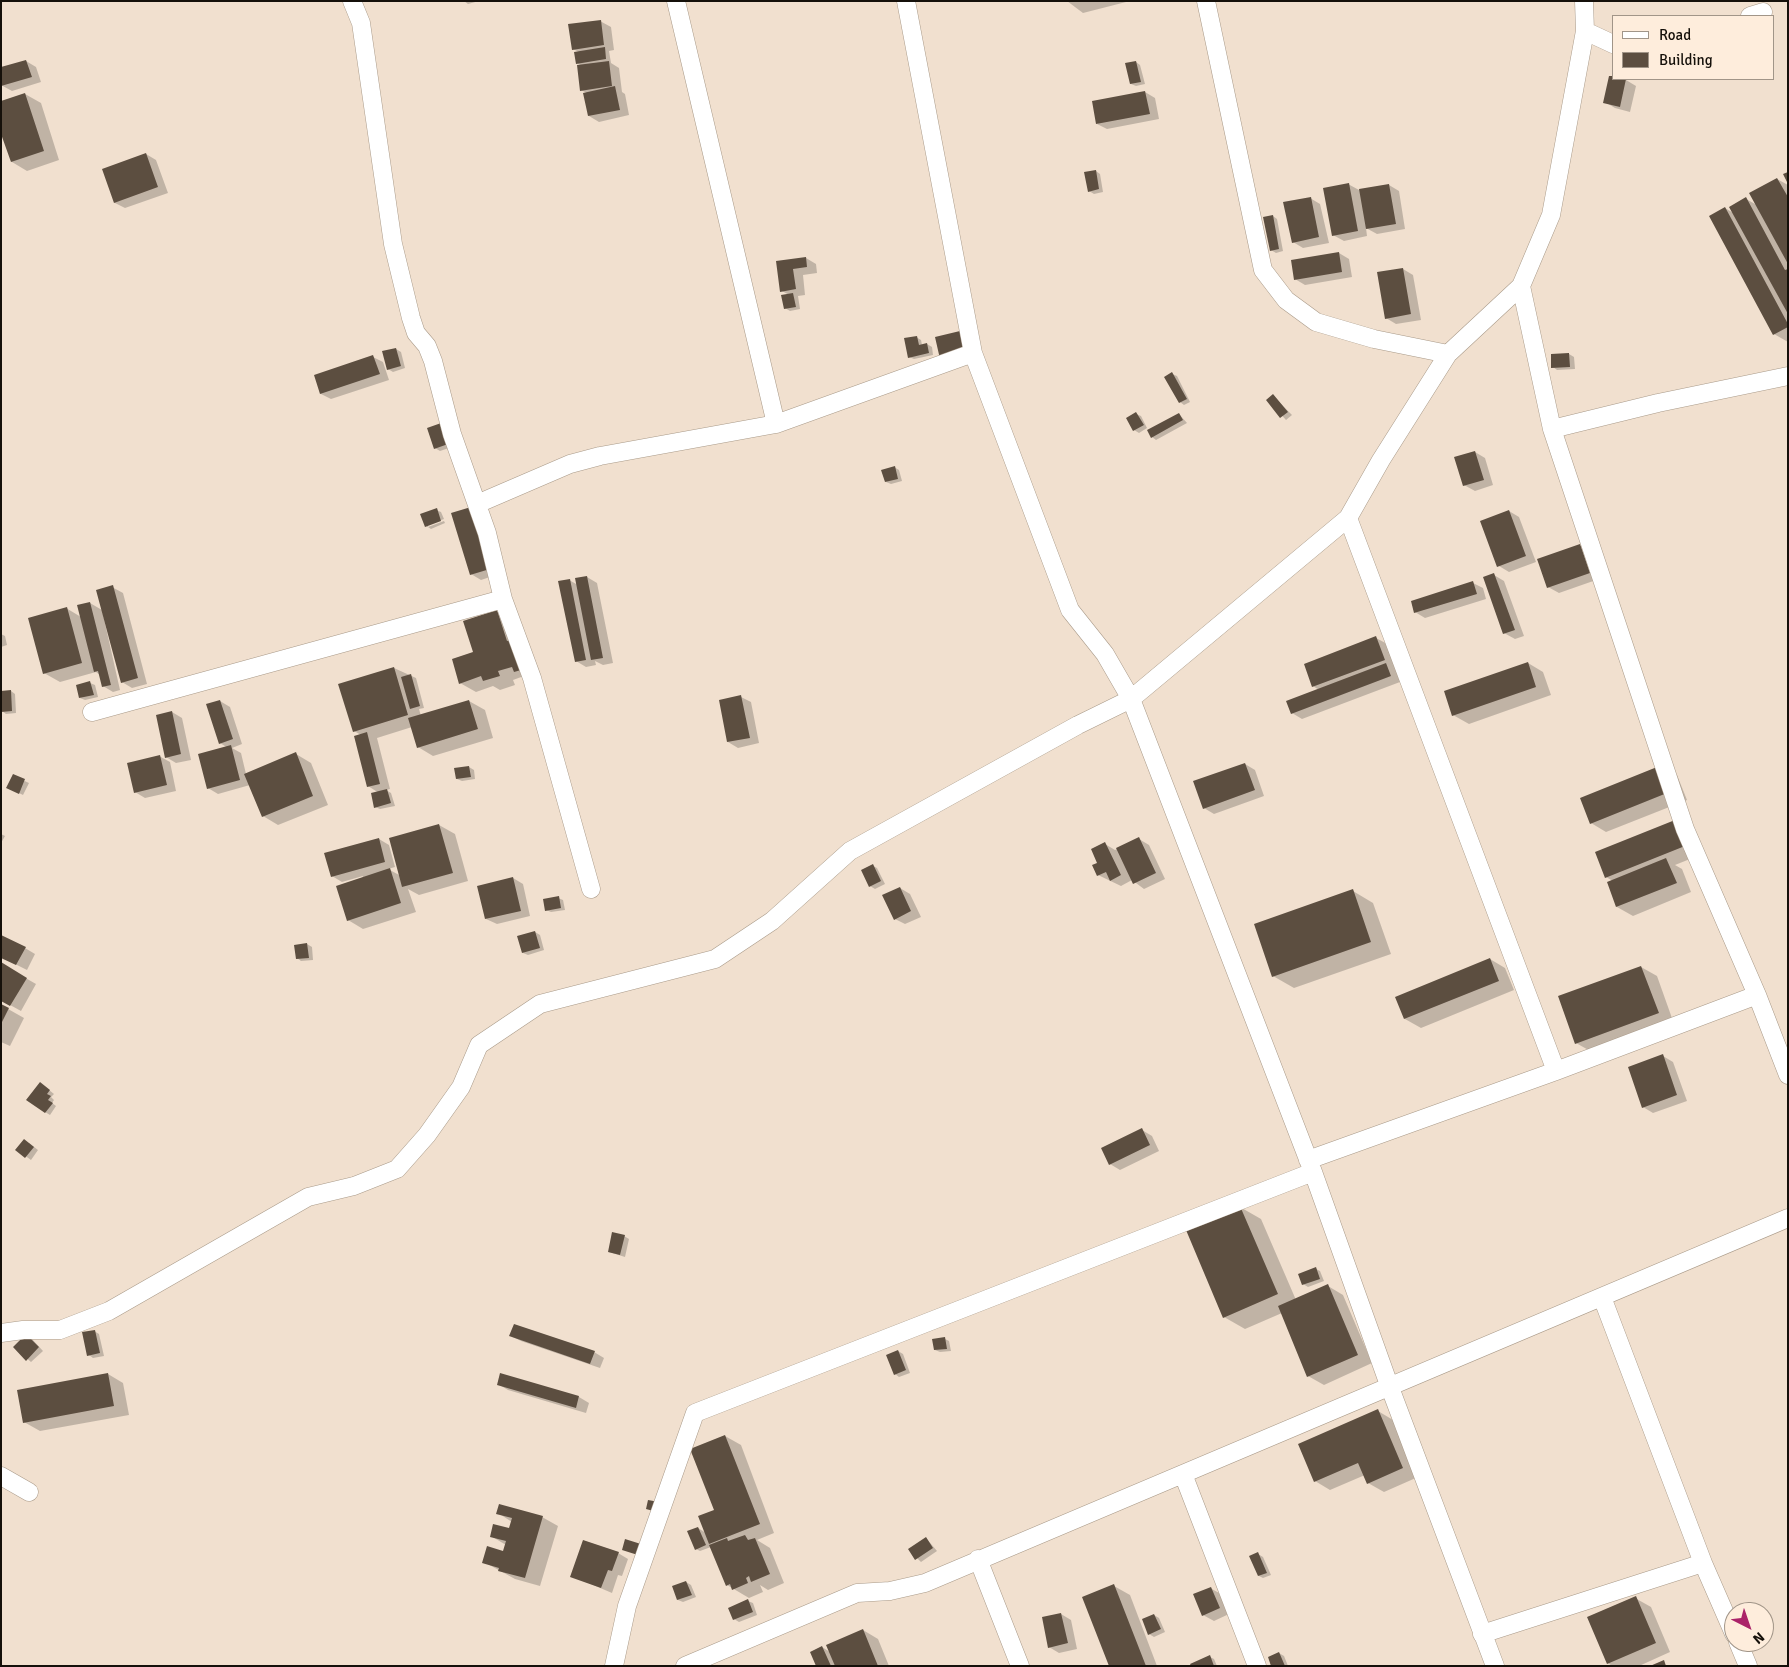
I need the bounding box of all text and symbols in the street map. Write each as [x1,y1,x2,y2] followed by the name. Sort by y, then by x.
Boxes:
[1612,15,1774,80] legend
[1659,26,1691,44] text: Road
[1659,51,1713,69] text: Building
[1724,1602,1774,1652] north arrow
[1749,1628,1768,1648] text: N

